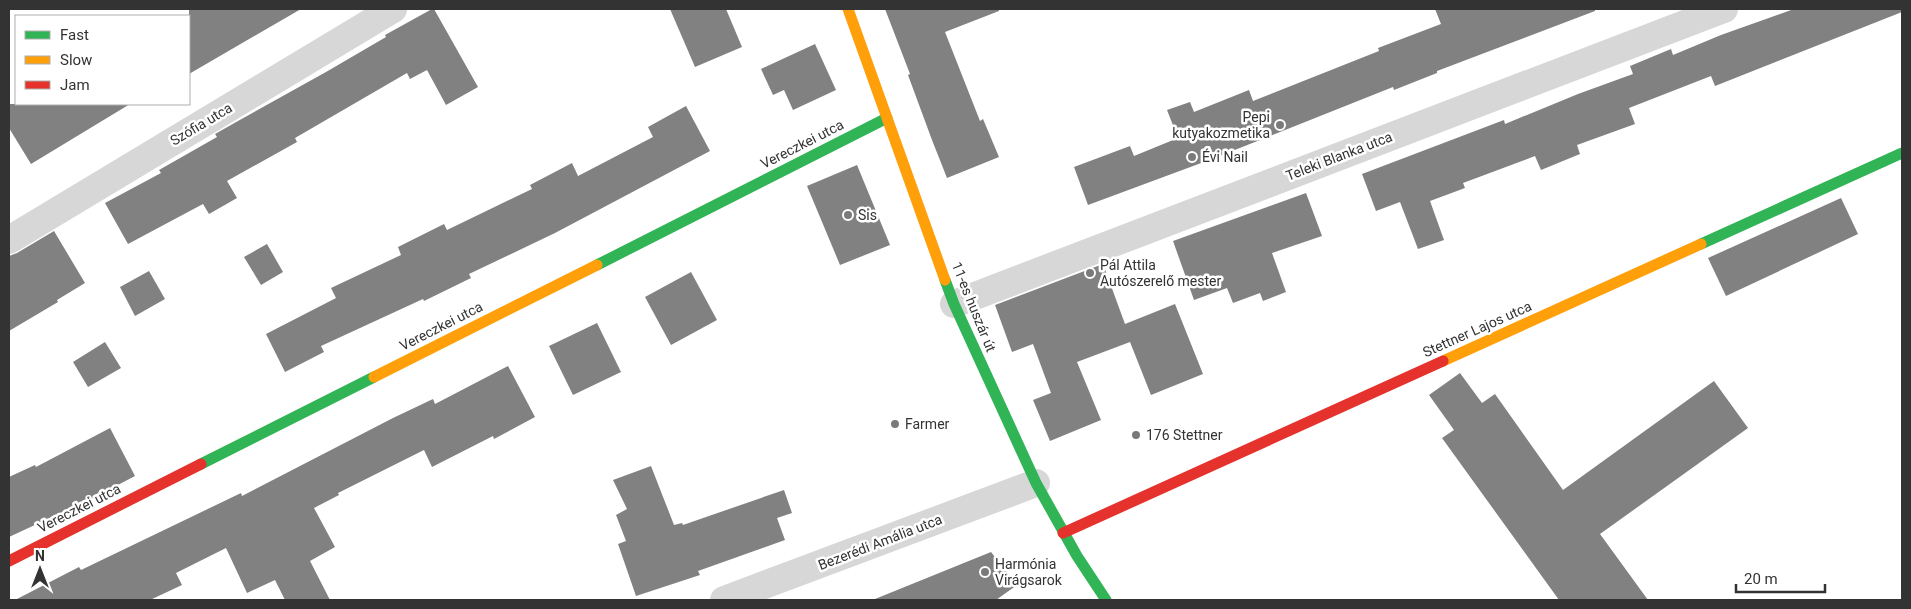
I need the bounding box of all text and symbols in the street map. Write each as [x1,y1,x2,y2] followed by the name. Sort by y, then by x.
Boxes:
[15,15,190,105] legend
[60,26,89,44] text: Fast
[60,51,92,69] text: Slow
[60,76,90,94] text: Jam
[167,99,235,149] street label: Szófia utca
[1172,109,1270,141] place label: Pepi kutyakozmetika
[758,116,846,172] street label: Vereczkei utca
[1274,119,1286,131] marker: Pepi kutyakozmetika
[1283,128,1395,184] street label: Teleki Blanka utca
[1202,148,1248,165] place label: Évi Nail
[1186,151,1198,163] marker: Évi Nail
[858,207,877,223] place label: Sis
[842,209,854,221] marker: Sis
[1100,257,1222,289] place label: Pál Attila Autószerelő mester
[949,260,999,355] street label: 11-es huszár út
[1084,267,1096,279] marker: Pál Attila Autószerelő mester
[397,298,485,354] street label: Vereczkei utca
[1420,298,1534,360] street label: Stettner Lajos utca
[905,416,950,432] place label: Farmer
[889,418,901,430] marker: Farmer
[1146,427,1223,443] place label: 176 Stettner
[1130,429,1142,441] marker: 176 Stettner
[35,480,123,536] street label: Vereczkei utca
[816,511,944,573] street label: Bezerédi Amália utca
[15,544,65,594] north arrow
[35,548,45,564] text: N
[995,556,1063,588] place label: Harmónia Virágsarok
[1736,562,1825,594] scale bar
[979,566,991,578] marker: Harmónia Virágsarok
[1744,570,1778,588] text: 20 m

